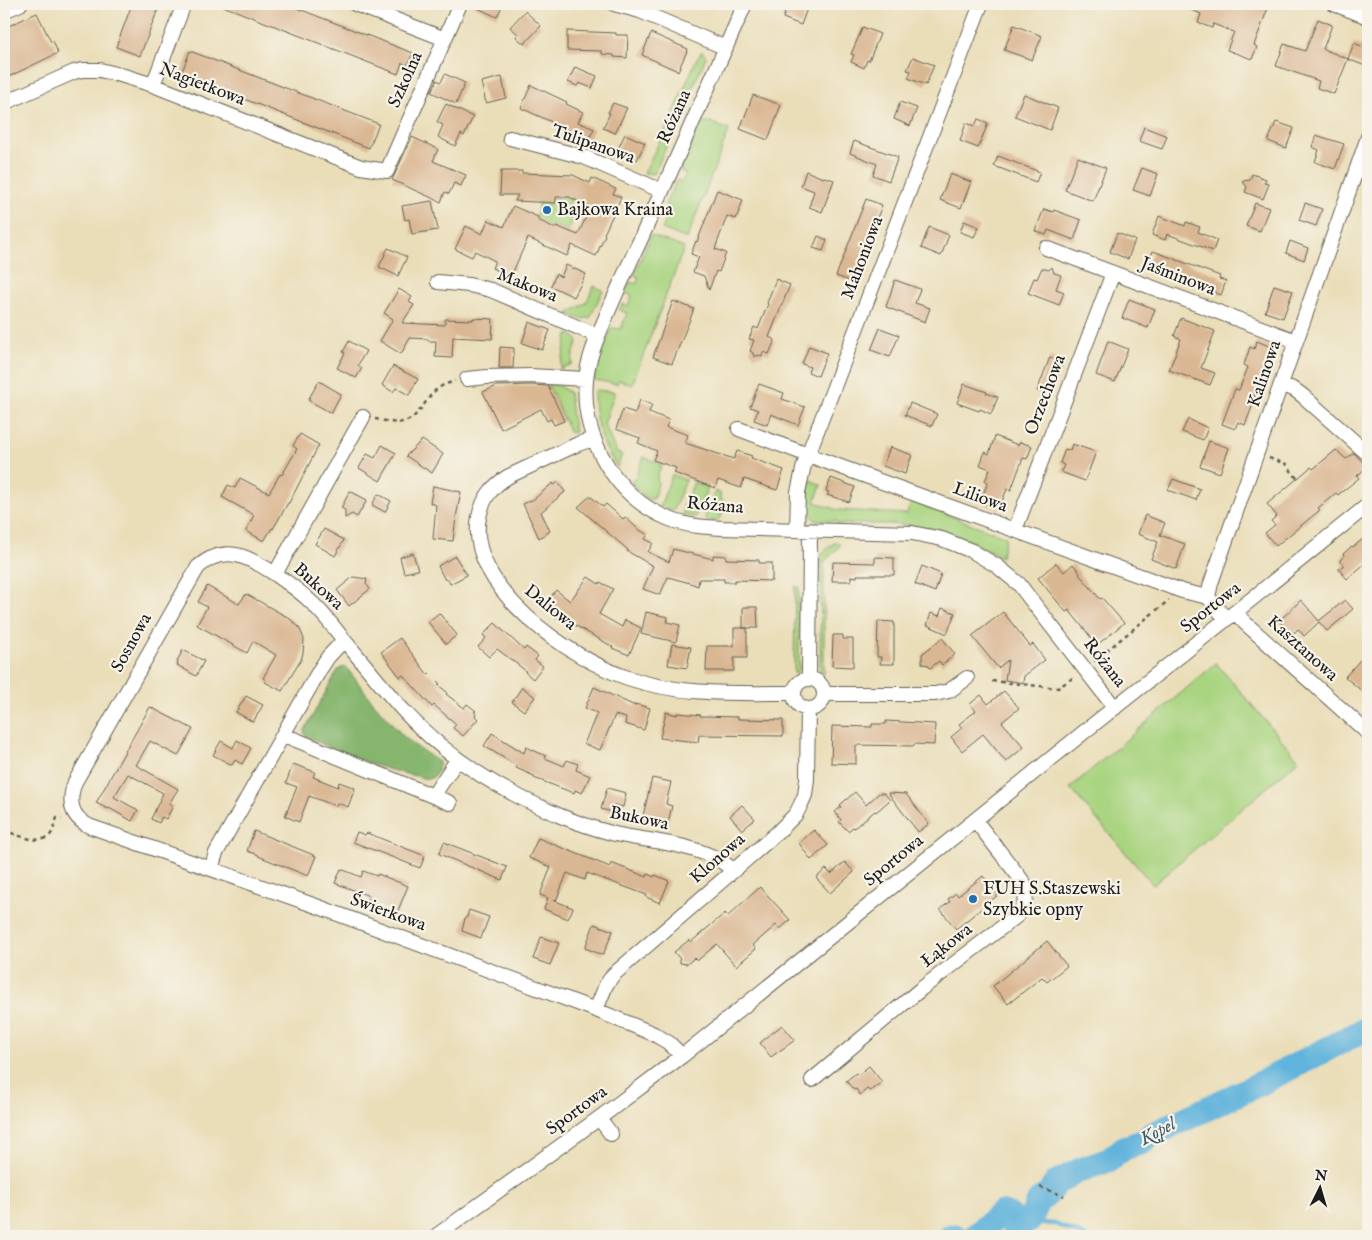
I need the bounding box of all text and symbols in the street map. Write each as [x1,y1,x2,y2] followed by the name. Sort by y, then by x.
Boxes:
[384,48,429,112] street label: Szkolna
[156,58,249,112] street label: Nagietkowa
[653,86,697,148] street label: Różana
[548,120,638,170] street label: Tulipanowa
[557,199,673,222] place label: Bajkowa Kraina
[541,204,553,216] marker: Bajkowa Kraina
[837,213,889,303] street label: Mahoniowa
[1135,251,1219,302] street label: Jaśminowa
[493,263,561,309] street label: Makowa
[1243,337,1287,410] street label: Kalinowa
[1020,351,1072,439] street label: Orzechowa
[950,478,1011,519] street label: Liliowa
[686,492,745,520] street label: Różana
[288,558,348,616] street label: Bukowa
[1176,577,1246,639] street label: Sportowa
[519,580,581,636] street label: Daliowa
[106,609,158,677] street label: Sosnowa
[1262,611,1343,687] street label: Kasztanowa
[1077,634,1131,693] street label: Różana
[607,802,671,837] street label: Bukowa
[685,828,751,889] street label: Klonowa
[859,830,929,892] street label: Sportowa
[983,878,1121,922] place label: FUH S.Staszewski Szybkie opny
[347,887,430,937] street label: Świerkowa
[967,893,979,905] marker: FUH S.Staszewski Szybkie opny
[917,919,978,973] street label: Łąkowa
[542,1081,612,1141] street label: Sportowa
[1135,1112,1182,1152] water label: Kopel
[1294,1162,1344,1212] north arrow
[1313,1166,1328,1186] text: N

